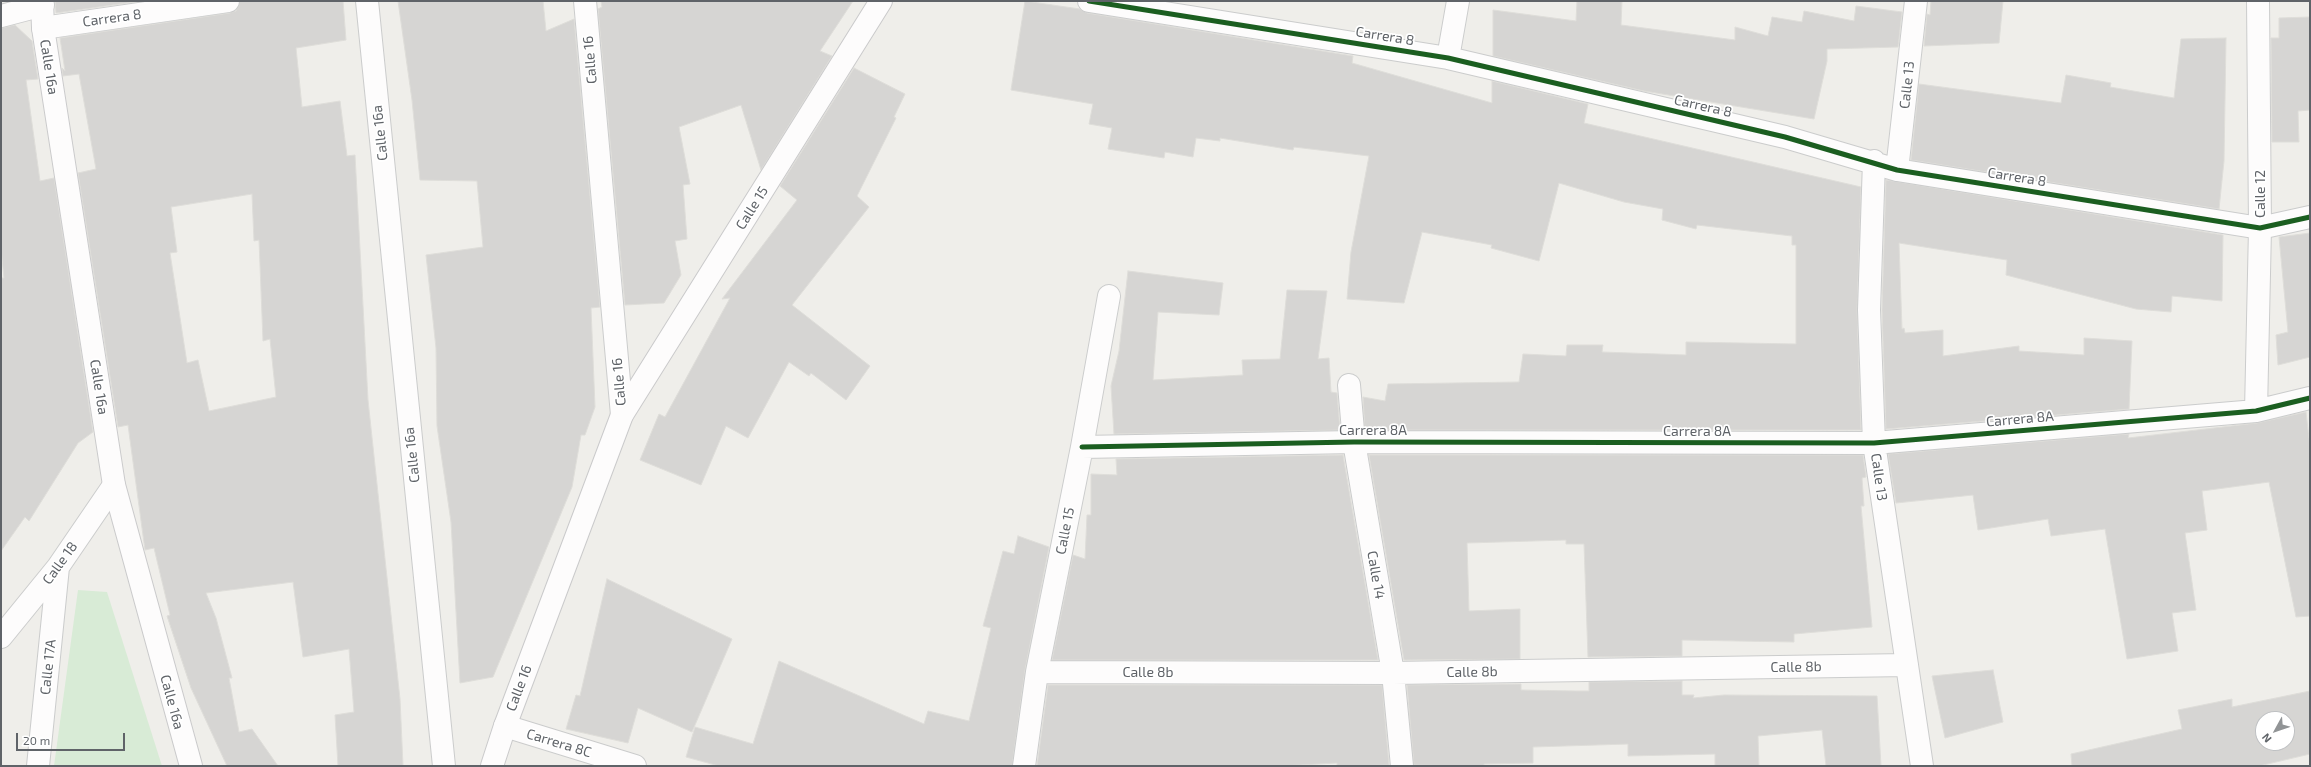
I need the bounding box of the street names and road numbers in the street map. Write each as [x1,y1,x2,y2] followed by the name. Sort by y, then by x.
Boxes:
[82,6,142,30] street label: Carrera 8
[1354,23,1416,49] street label: Carrera 8
[580,35,600,85] street label: Calle 16
[36,38,62,96] street label: Calle 16a
[1896,60,1918,110] street label: Calle 13
[1672,91,1734,121] street label: Carrera 8
[369,104,391,162] street label: Calle 16a
[1986,164,2048,190] street label: Carrera 8
[2252,170,2268,218] street label: Calle 12
[732,183,772,233] street label: Calle 15
[609,357,629,407] street label: Calle 16
[86,358,112,416] street label: Calle 16a
[1985,408,2055,430] street label: Carrera 8A
[1339,422,1407,438] street label: Carrera 8A
[1663,423,1731,439] street label: Carrera 8A
[401,426,423,484] street label: Calle 16a
[1867,452,1891,502] street label: Calle 13
[1052,506,1078,556] street label: Calle 15
[39,538,81,588] street label: Calle 18
[1363,550,1389,600] street label: Calle 14
[37,638,59,696] street label: Calle 17A
[1770,658,1822,676] street label: Calle 8b
[503,662,535,714] street label: Calle 16
[1446,663,1498,681] street label: Calle 8b
[1122,664,1174,680] street label: Calle 8b
[157,673,187,731] street label: Calle 16a
[524,725,594,761] street label: Carrera 8C

